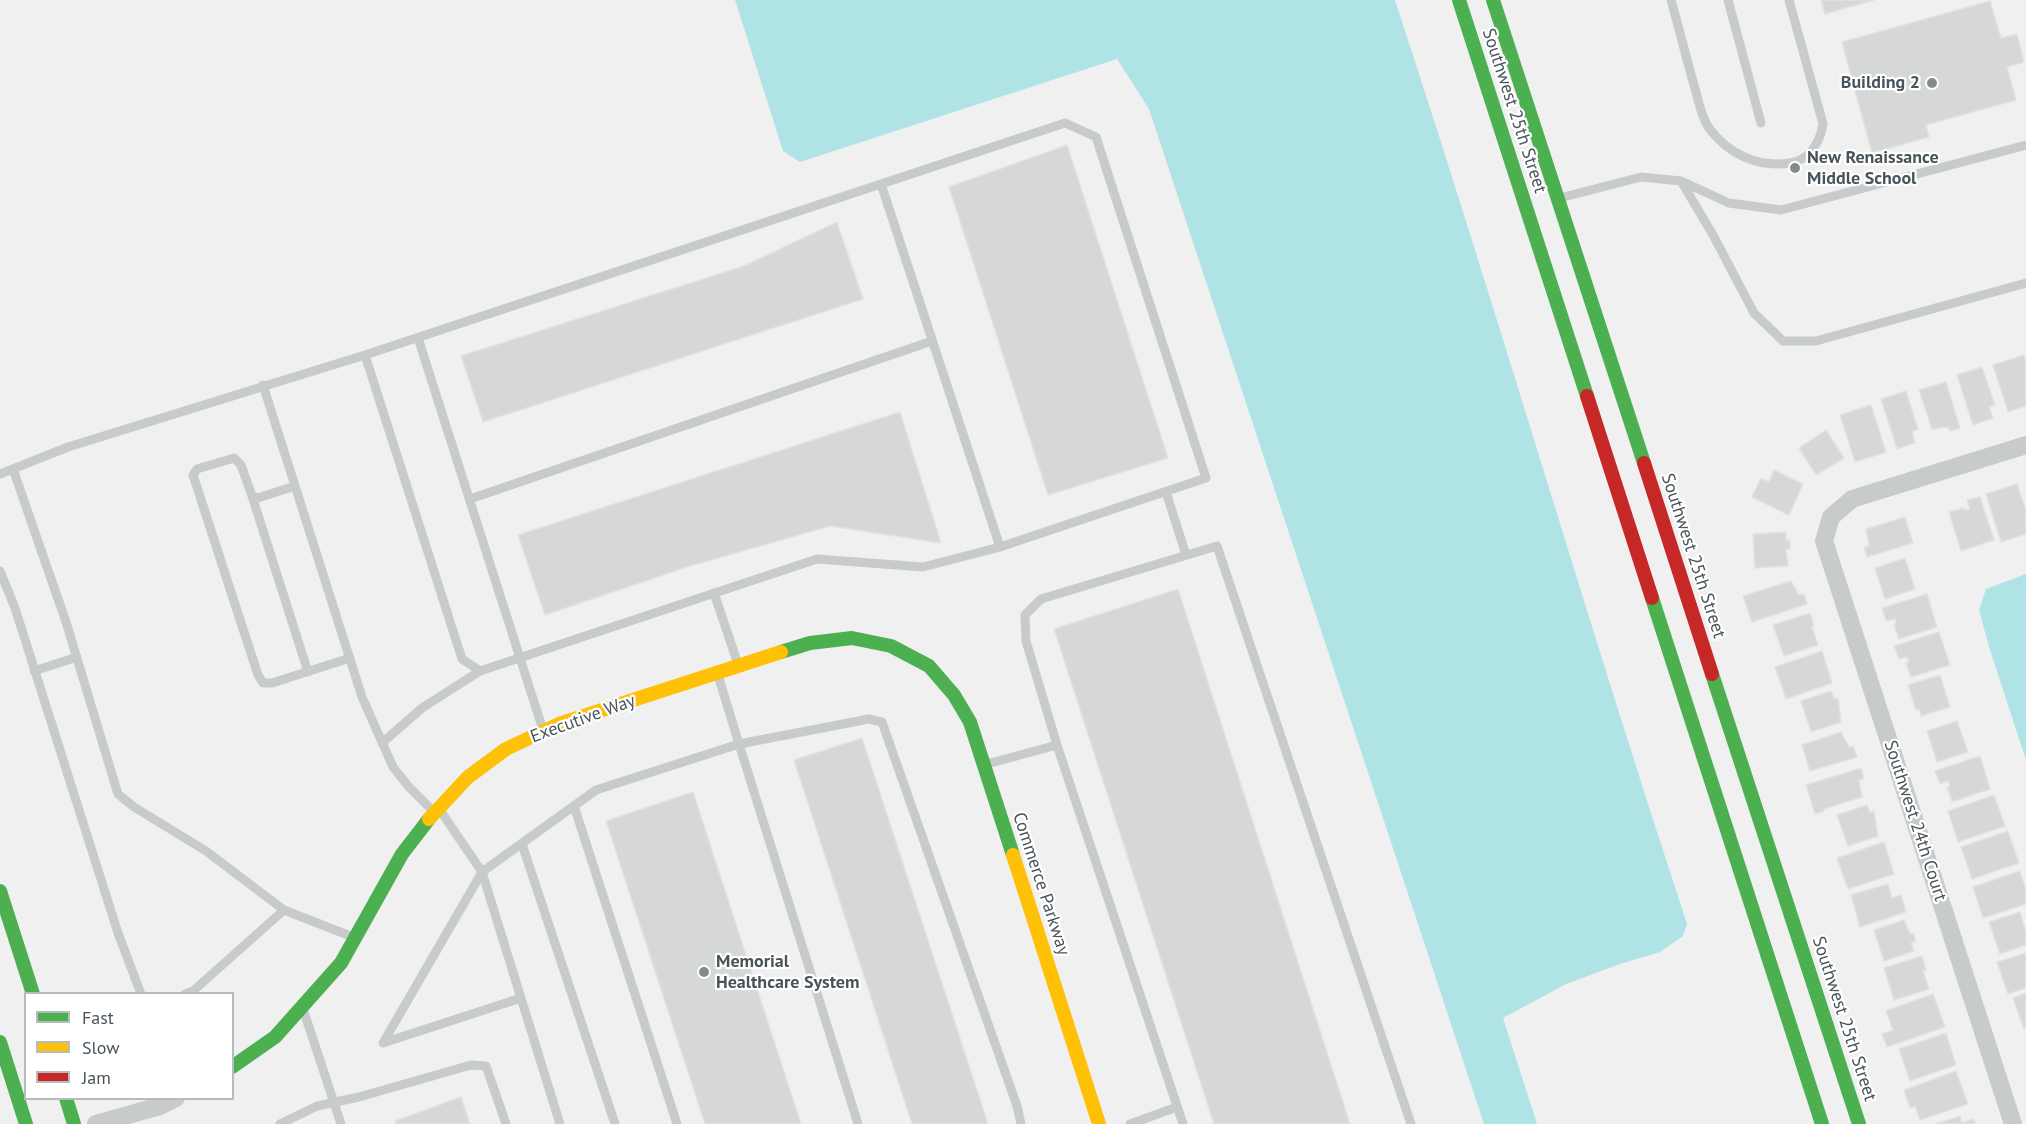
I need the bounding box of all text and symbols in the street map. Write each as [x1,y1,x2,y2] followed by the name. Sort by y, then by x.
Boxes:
[1477,26,1551,196] street label: Southwest 25th Street
[1841,72,1920,94] place label: Building 2
[1925,76,1939,90] marker: Building 2
[1807,147,1939,190] place label: New Renaissance Middle School
[1788,161,1802,175] marker: New Renaissance Middle School
[1656,471,1730,641] street label: Southwest 25th Street
[528,690,638,748] street label: Executive Way
[1879,738,1951,904] street label: Southwest 24th Court
[1008,810,1074,958] street label: Commerce Parkway
[1807,934,1881,1104] street label: Southwest 25th Street
[716,951,859,994] place label: Memorial Healthcare System
[697,965,711,979] marker: Memorial Healthcare System
[24,992,234,1100] legend
[82,1006,114,1029] text: Fast
[82,1036,120,1059] text: Slow
[82,1066,111,1089] text: Jam

